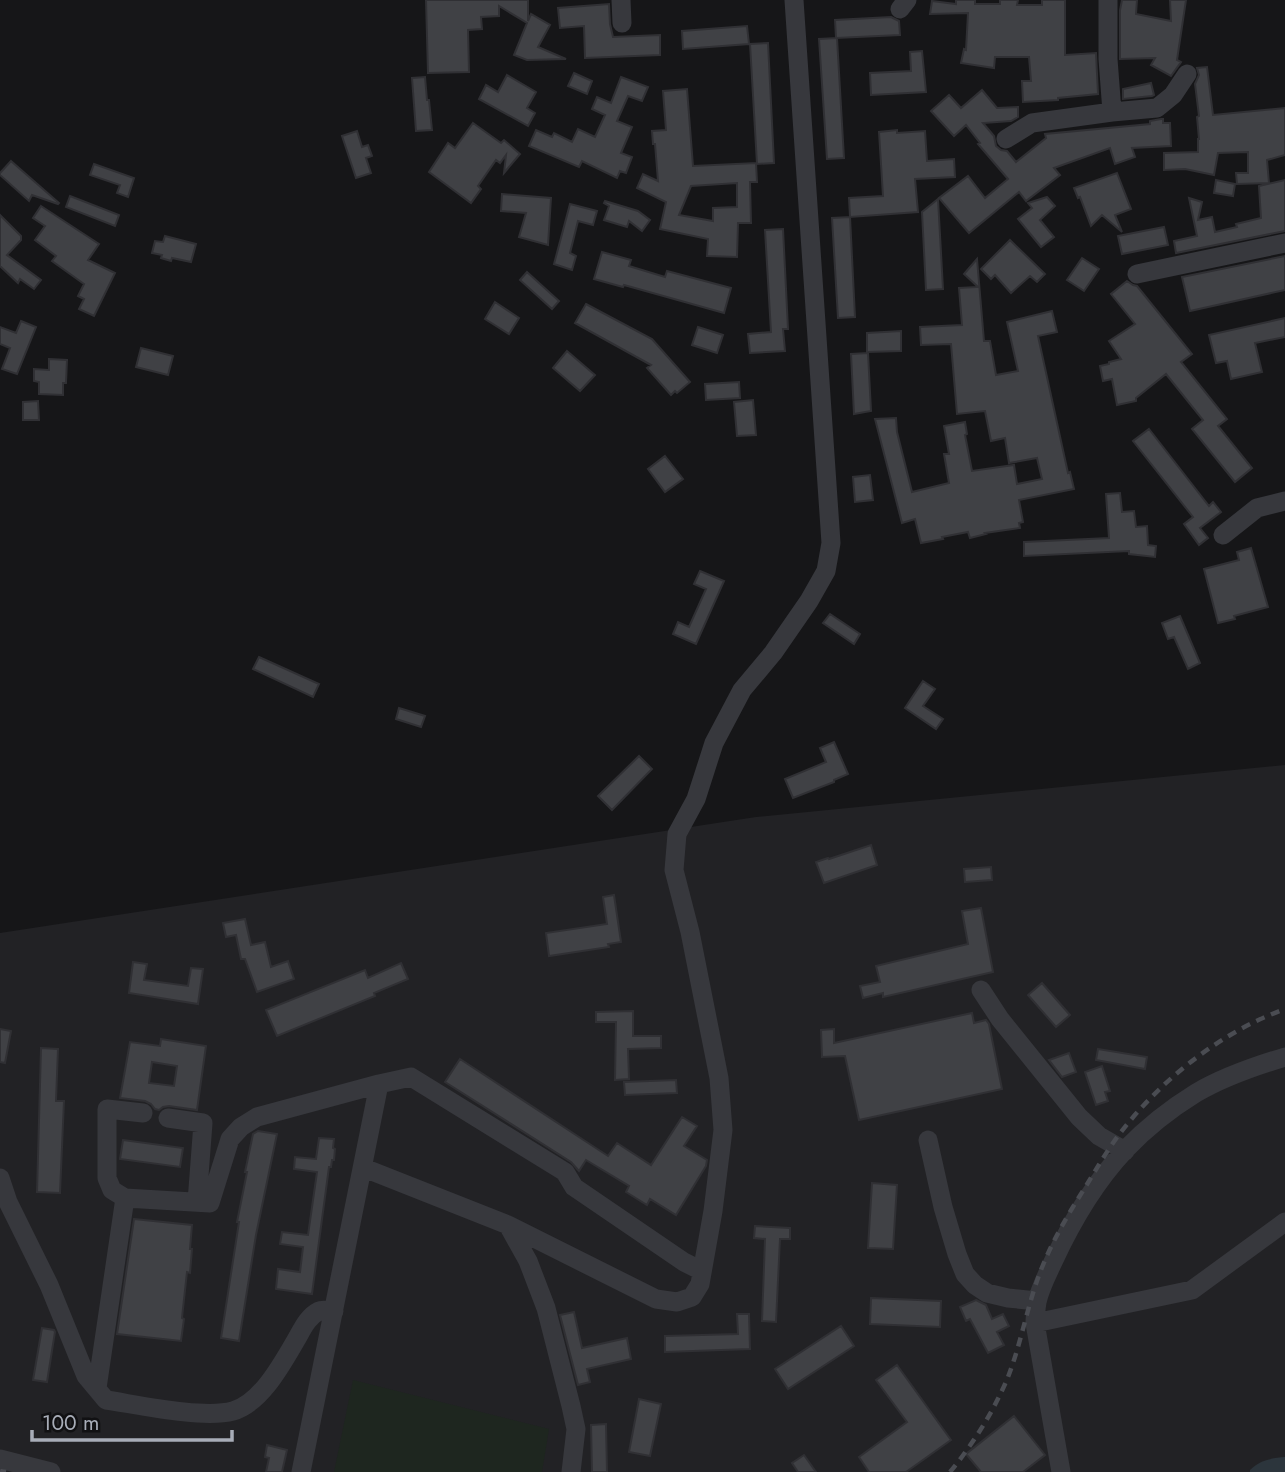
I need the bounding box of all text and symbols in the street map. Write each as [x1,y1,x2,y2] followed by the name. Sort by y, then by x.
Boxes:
[32,1398,231,1442] scale bar
[42,1408,99,1438] text: 100 m

